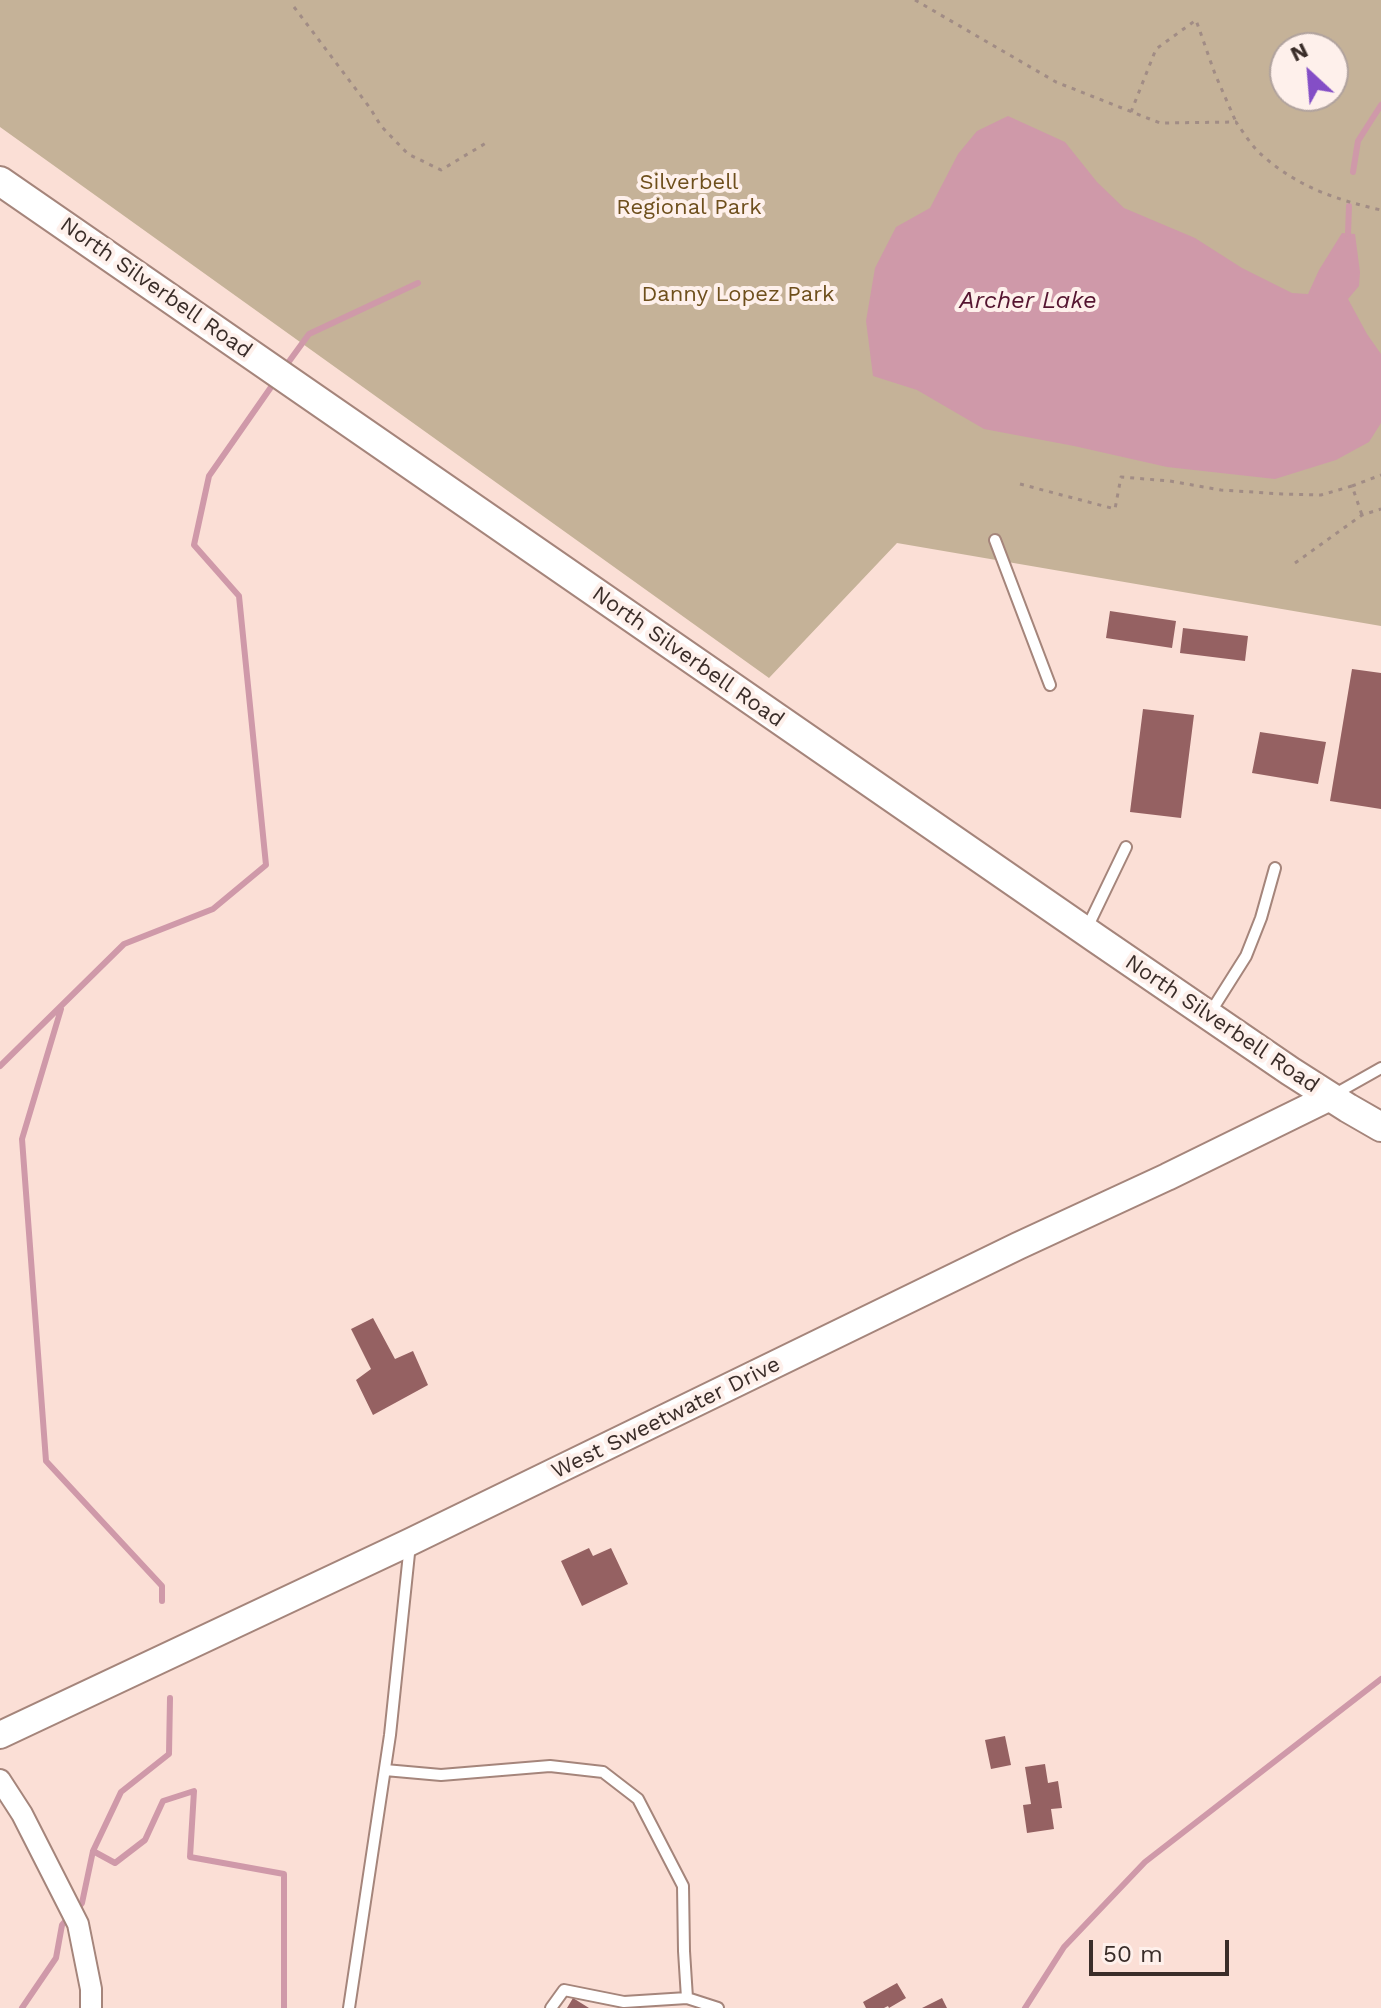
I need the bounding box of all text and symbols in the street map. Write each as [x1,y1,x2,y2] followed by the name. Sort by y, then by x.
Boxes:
[1269,32,1349,112] north arrow
[1286,37,1312,67] text: N
[616,170,762,222] park label: Silverbell Regional Park
[55,212,257,364] street label: North Silverbell Road
[641,282,835,308] park label: Danny Lopez Park
[959,287,1097,315] water label: Archer Lake
[587,581,789,733] street label: North Silverbell Road
[1120,949,1324,1099] street label: North Silverbell Road
[547,1351,785,1485] street label: West Sweetwater Drive
[1093,1924,1233,1974] scale bar
[1103,1940,1163,1968] text: 50 m

